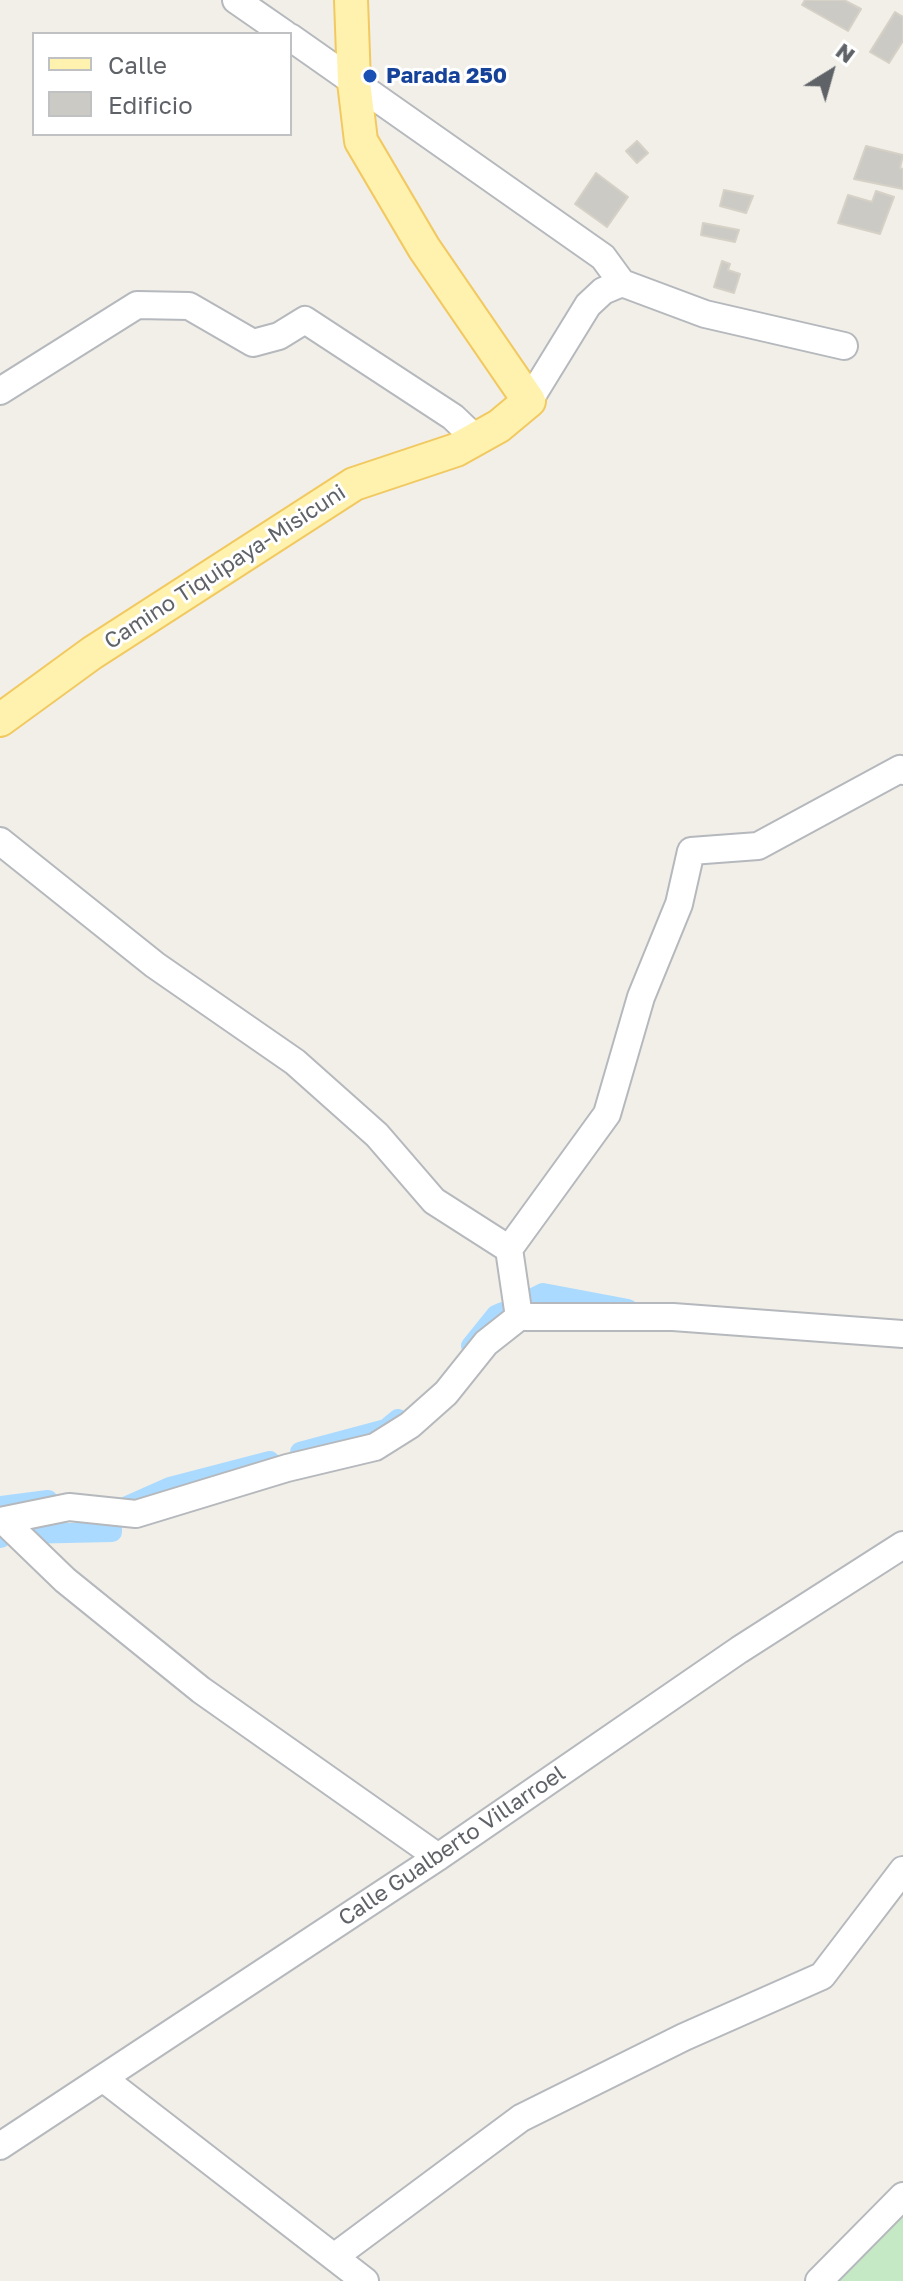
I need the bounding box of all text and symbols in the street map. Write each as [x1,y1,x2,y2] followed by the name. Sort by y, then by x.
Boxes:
[32,32,292,136] legend
[791,32,871,112] north arrow
[831,37,861,68] text: N
[108,50,167,79] text: Calle
[386,63,507,89] place label: Parada 250
[361,67,379,85] marker: Parada 250
[108,90,193,119] text: Edificio
[99,479,351,655] street label: Camino Tiquipaya-Misicuni
[334,1760,570,1932] street label: Calle Gualberto Villarroel

